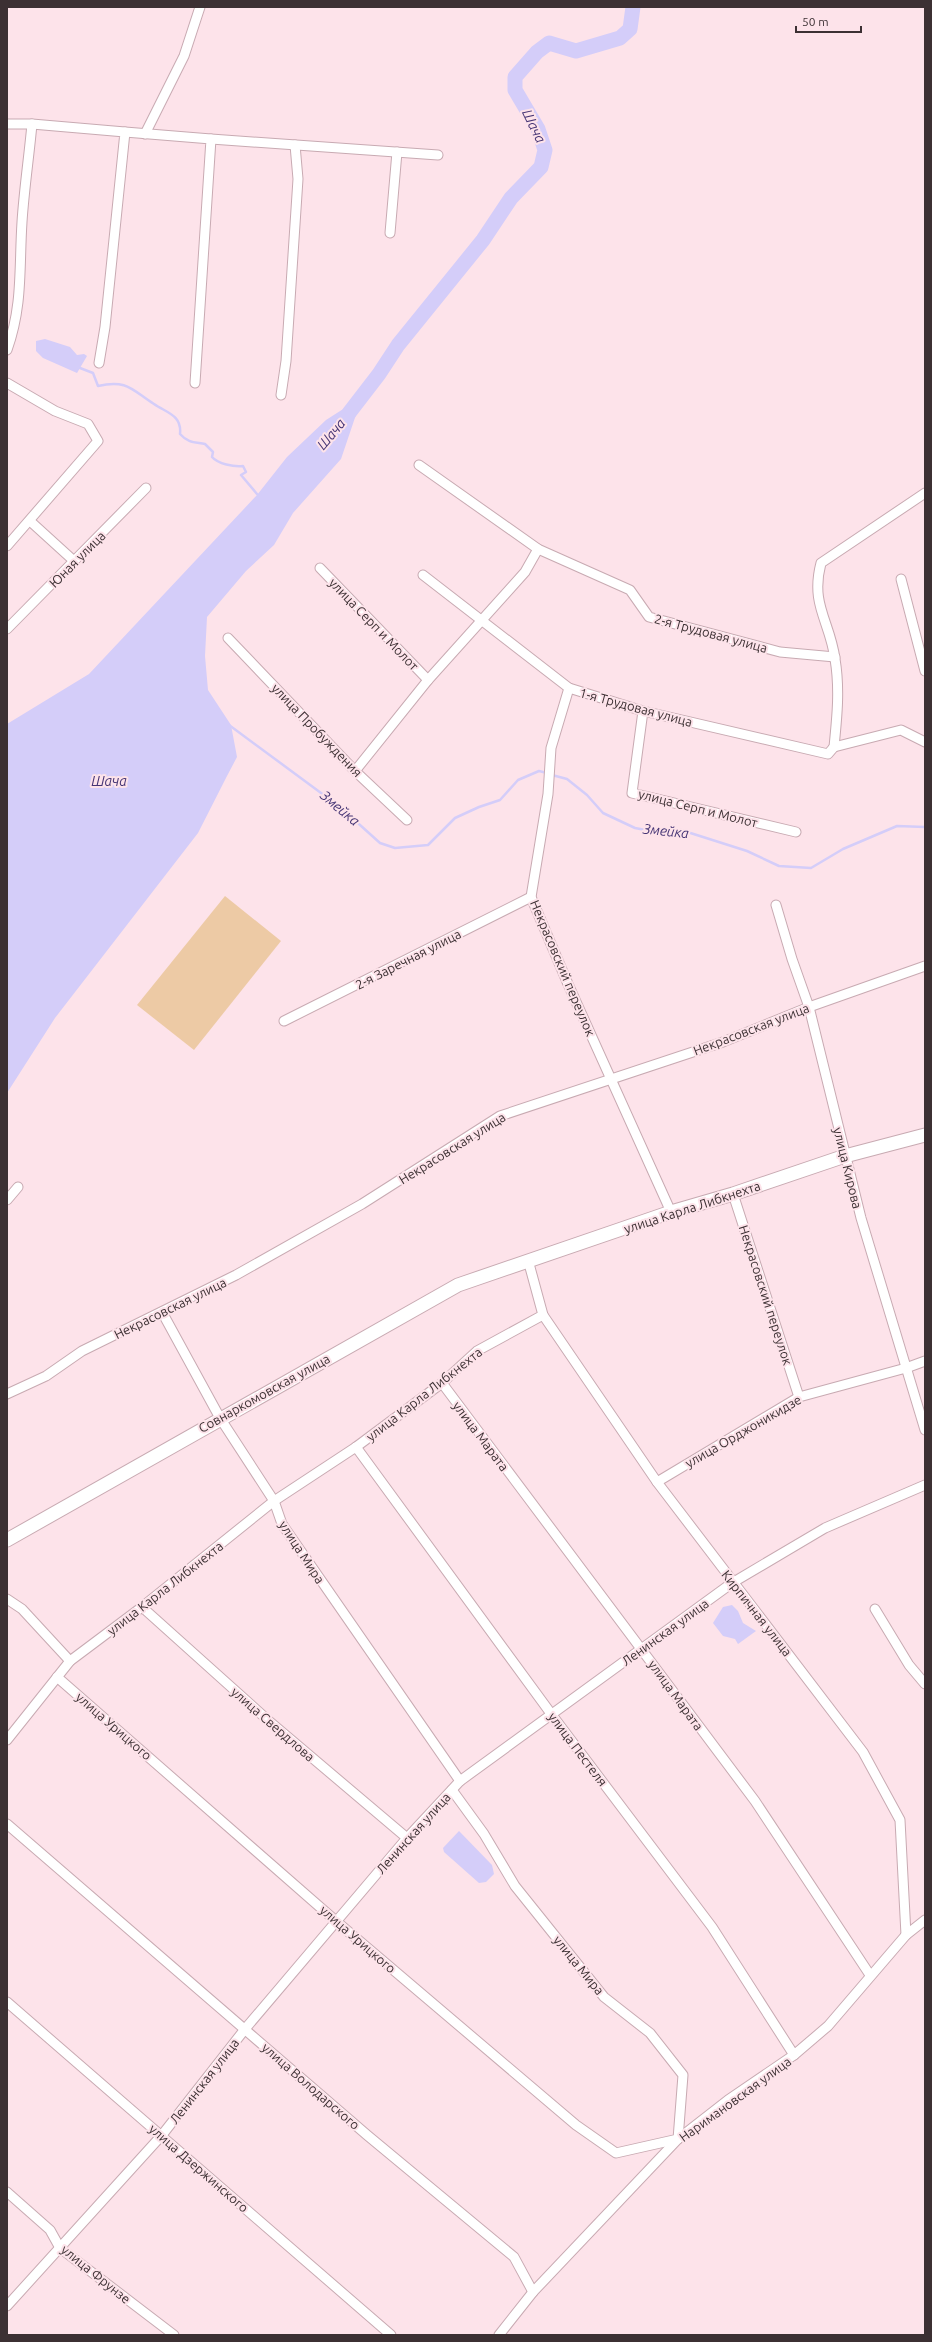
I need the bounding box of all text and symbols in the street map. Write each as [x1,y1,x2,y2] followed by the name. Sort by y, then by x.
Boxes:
[796,8,861,34] scale bar
[802,15,829,28] text: 50 m
[519,107,549,146] water label: Шача
[313,415,349,453] water label: Шача
[46,528,108,590] street label: Юная улица
[326,575,422,673] street label: улица Серп и Молот
[653,611,769,655] street label: 2-я Трудовая улица
[269,681,365,779] street label: улица Пробуждения
[578,685,694,729] street label: 1-я Трудовая улица
[91,773,127,789] water label: Шача
[316,786,363,829] water label: Змейка
[637,786,759,830] street label: улица Серп и Молот
[641,821,690,841] water label: Змейка
[528,898,598,1038] street label: Некрасовский переулок
[353,926,463,992] street label: 2-я Заречная улица
[691,1000,811,1058] street label: Некрасовская улица
[396,1109,508,1187] street label: Некрасовская улица
[831,1126,865,1210] street label: улица Кирова
[622,1178,762,1236] street label: улица Карла Либкнехта
[737,1223,795,1367] street label: Некрасовский переулок
[112,1275,228,1341] street label: Некрасовская улица
[363,1345,485,1443] street label: улица Карла Либкнехта
[196,1351,332,1435] street label: Совнаркомовская улица
[682,1392,804,1470] street label: улица Орджоникидзе
[450,1399,512,1473] street label: улица Марата
[277,1518,327,1586] street label: улица Мира
[104,1539,226,1637] street label: улица Карла Либкнехта
[719,1567,795,1659] street label: Кирпичная улица
[619,1596,711,1668] street label: Ленинская улица
[646,1657,706,1733] street label: улица Марата
[229,1684,317,1764] street label: улица Свердлова
[73,1689,155,1763] street label: улица Урицкого
[546,1709,610,1789] street label: улица Пестеля
[373,1790,453,1876] street label: Ленинская улица
[317,1902,399,1976] street label: улица Урицкого
[551,1933,607,1997] street label: улица Мира
[166,2036,242,2126] street label: Ленинская улица
[259,2040,363,2132] street label: улица Володарского
[676,2054,794,2144] street label: Наримановская улица
[147,2121,251,2215] street label: улица Дзержинского
[59,2242,133,2306] street label: улица Фрунзе

